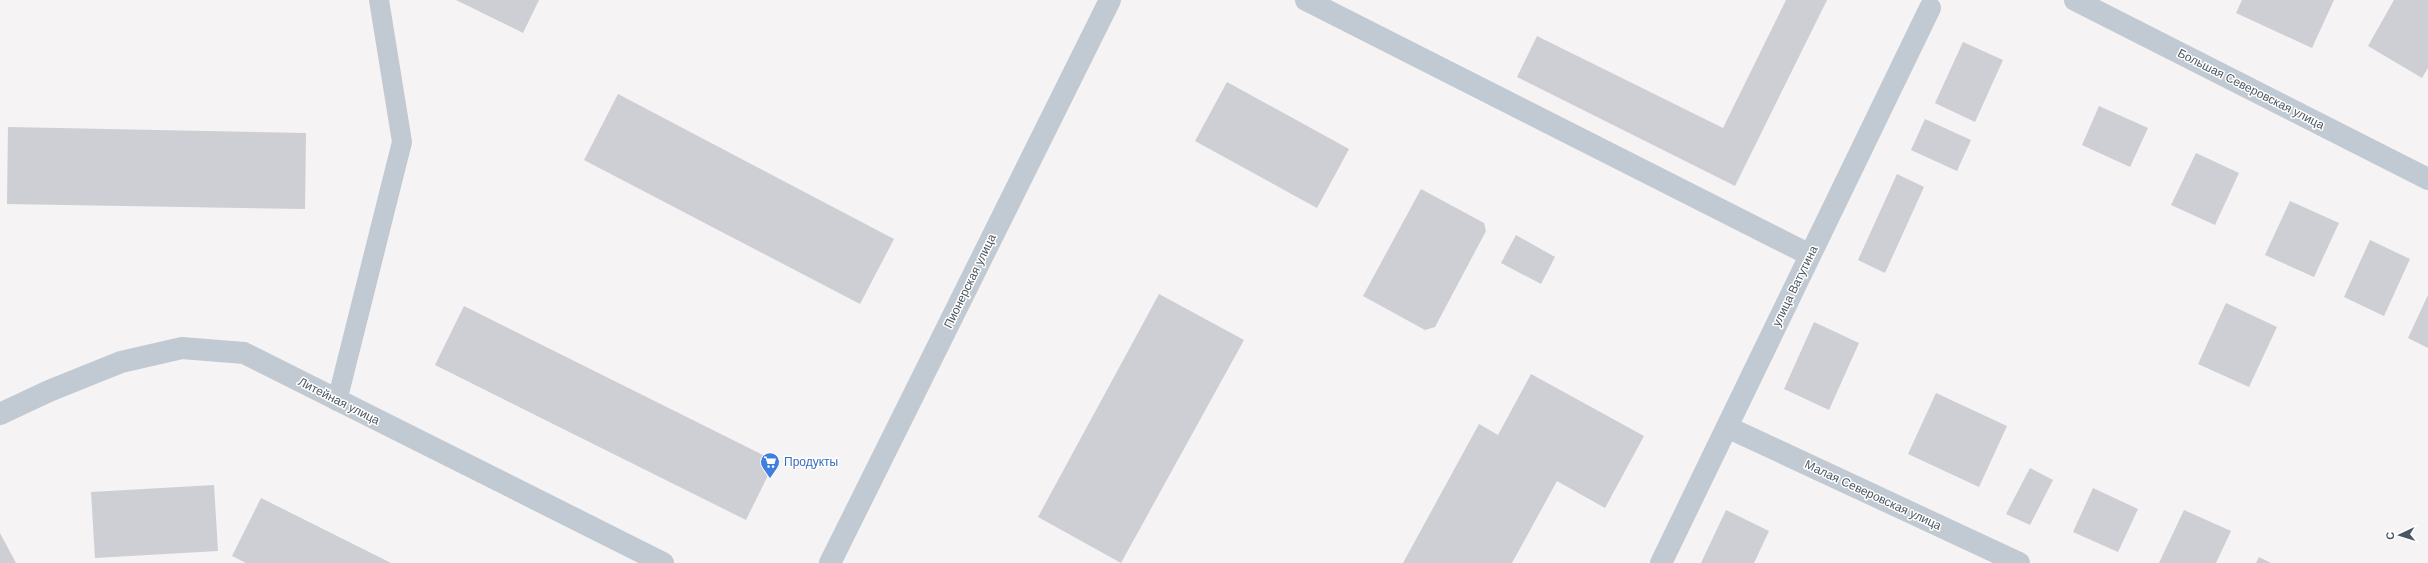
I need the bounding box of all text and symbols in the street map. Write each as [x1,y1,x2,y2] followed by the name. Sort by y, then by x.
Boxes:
[2175,46,2327,132] street label: Большая Северовская улица
[941,231,999,330] street label: Пионерская улица
[1769,243,1821,329] street label: улица Ватутина
[296,374,382,428] street label: Литейная улица
[759,451,781,479] supermarket icon: Продукты
[784,455,838,469] place label: Продукты
[1802,457,1944,533] street label: Малая Северовская улица
[2380,515,2420,555] north arrow
[2384,531,2396,540] text: С

